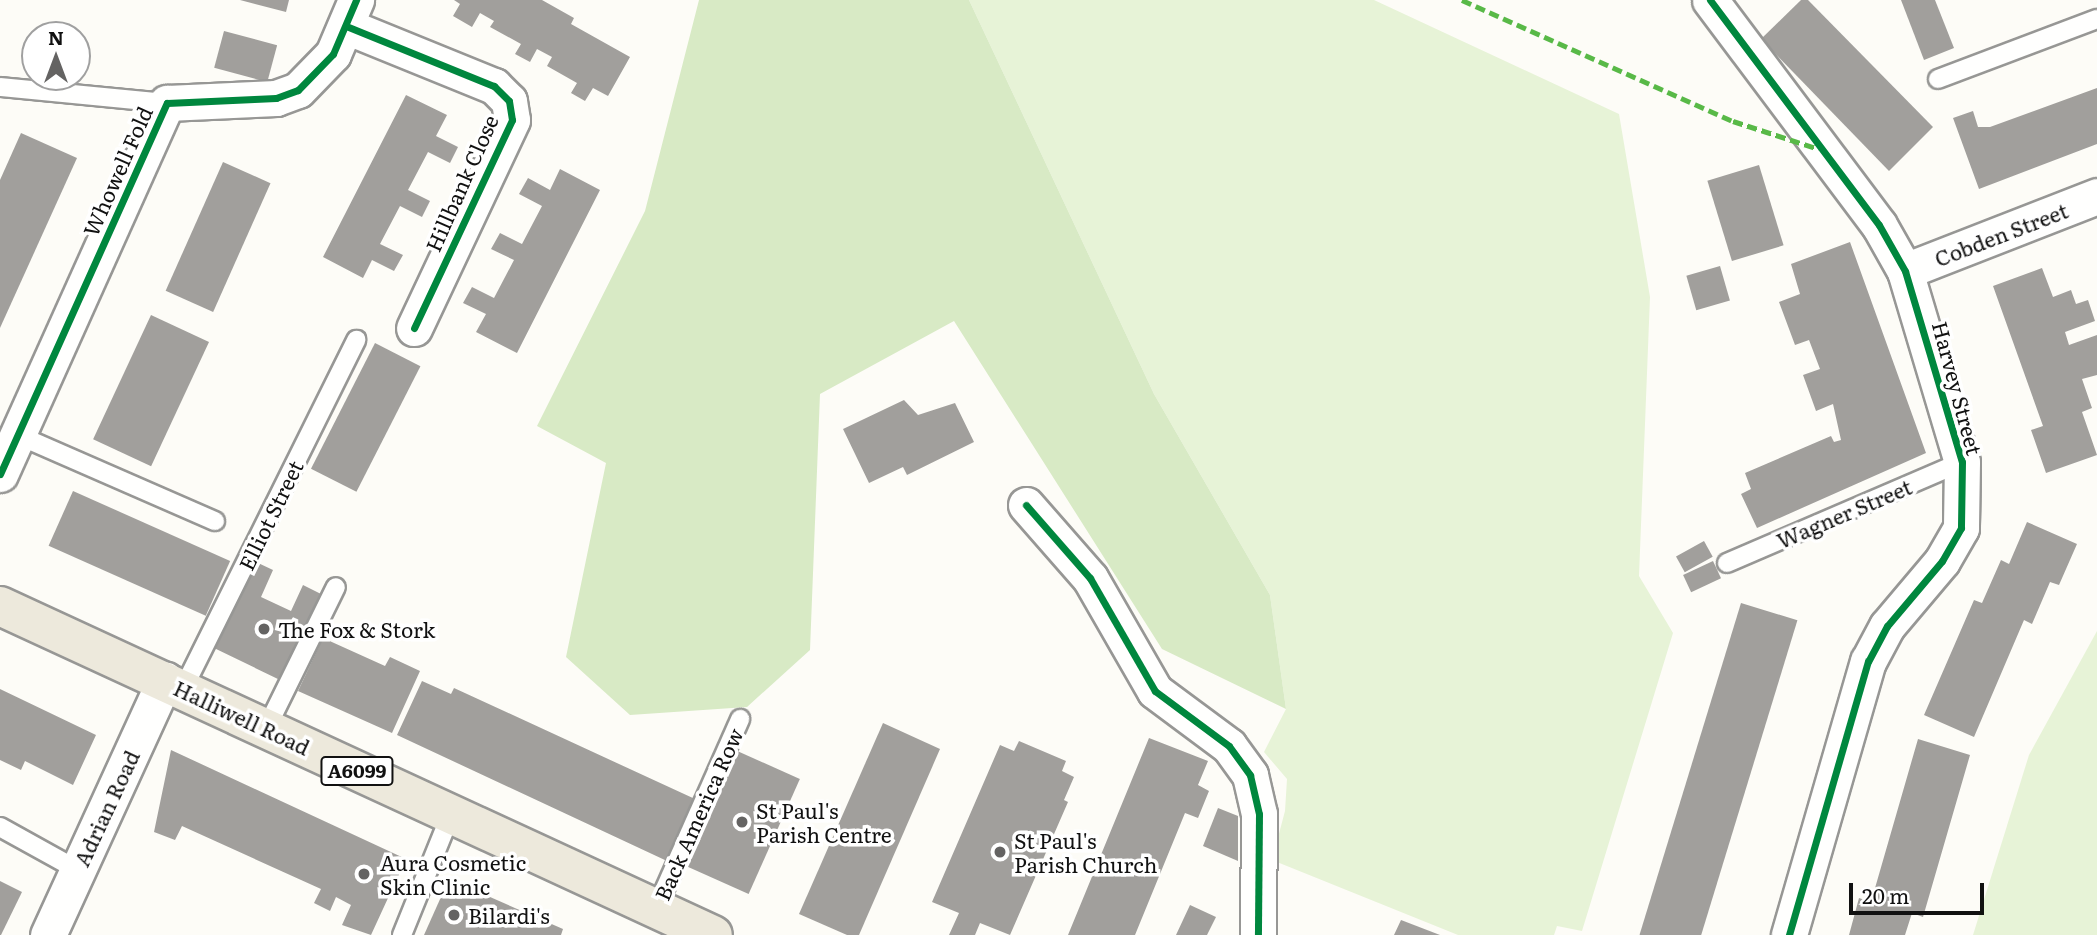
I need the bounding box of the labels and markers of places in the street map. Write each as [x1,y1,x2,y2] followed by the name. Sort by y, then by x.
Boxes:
[278,616,435,642] place label: The Fox & Stork
[256,621,272,637] marker: The Fox & Stork
[756,797,892,847] place label: St Paul's Parish Centre
[734,814,750,830] marker: St Paul's Parish Centre
[1014,827,1157,877] place label: St Paul's Parish Church
[992,844,1008,860] marker: St Paul's Parish Church
[380,849,526,899] place label: Aura Cosmetic Skin Clinic
[354,864,374,884] marker: Aura Cosmetic Skin Clinic
[468,902,550,928] place label: Bilardi's
[446,907,462,923] marker: Bilardi's

